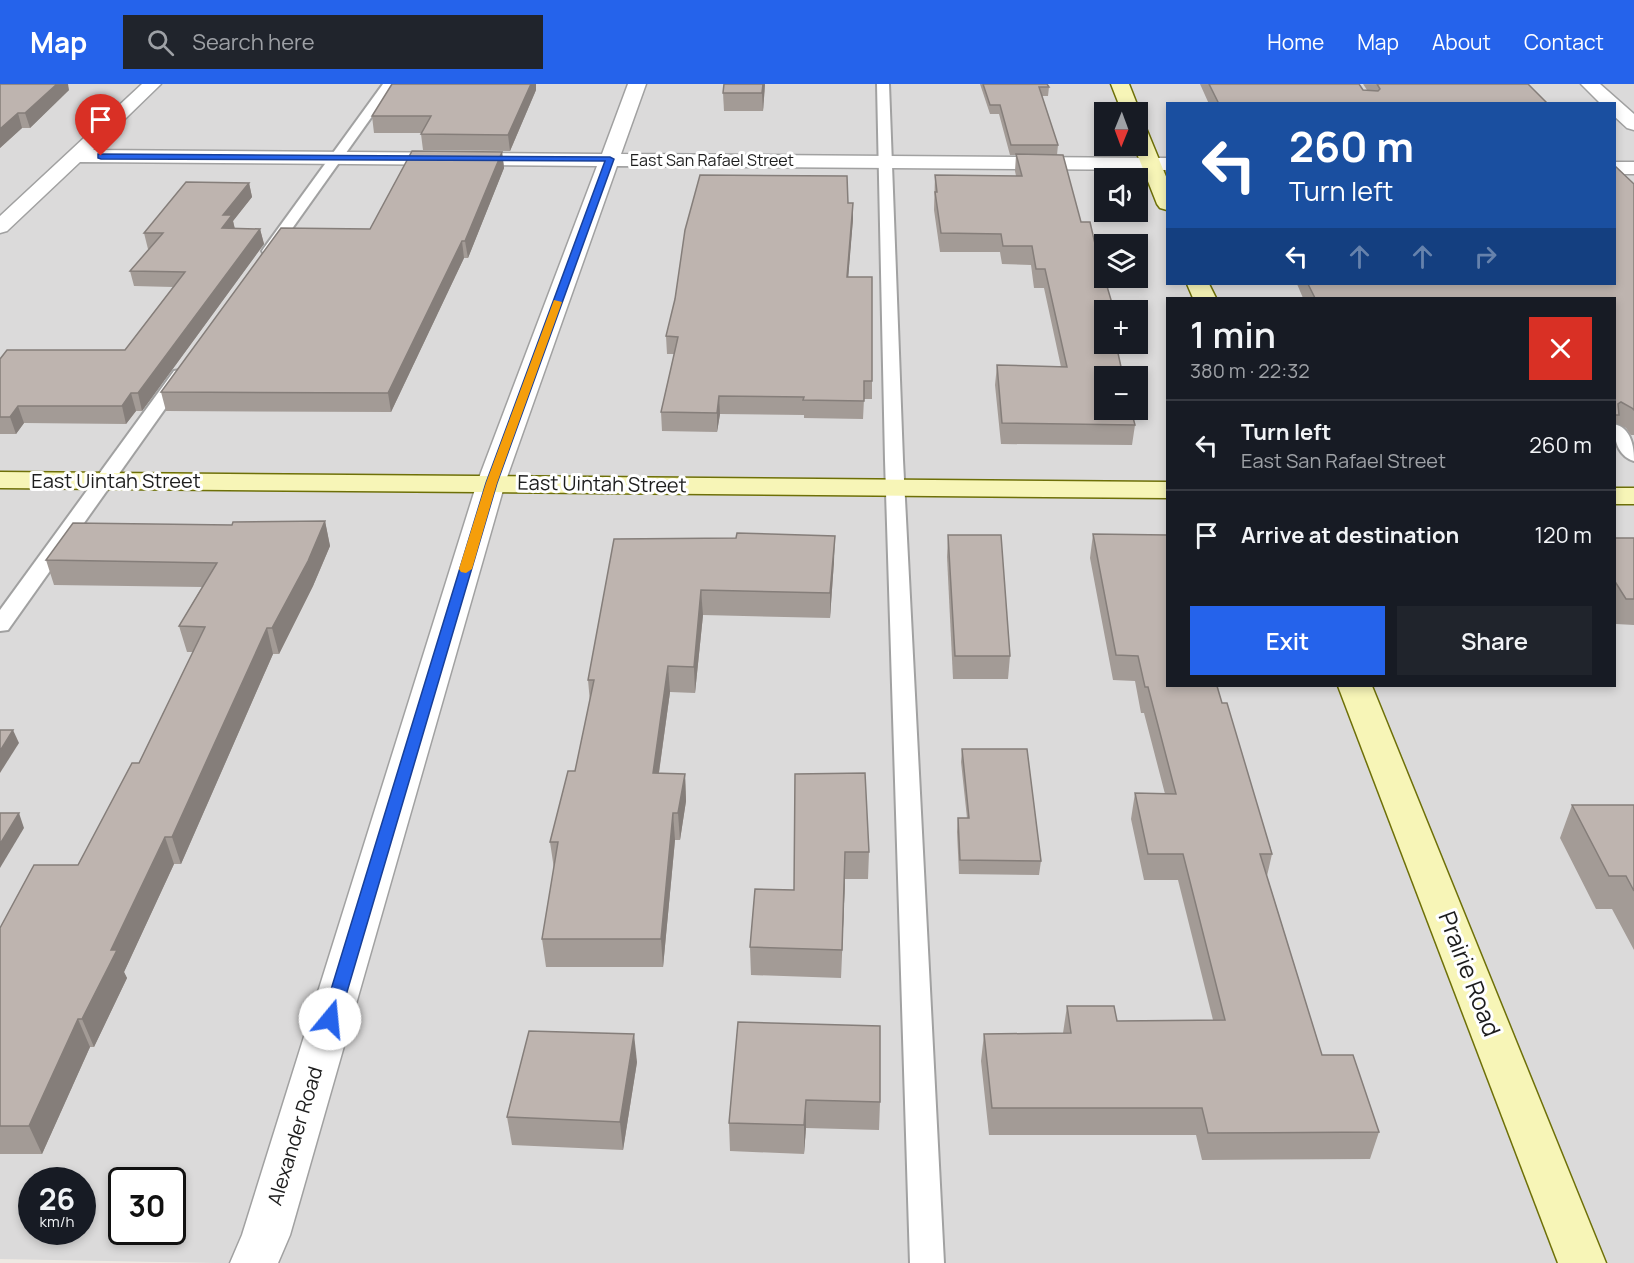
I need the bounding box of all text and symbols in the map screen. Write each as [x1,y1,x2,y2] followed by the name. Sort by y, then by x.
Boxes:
[123,15,543,69] search box
[30,23,87,61] text: Map
[144,26,177,59] icon: search
[192,27,315,57] text: Search here
[1267,28,1324,56] text: Home
[1357,28,1399,56] text: Map
[1432,28,1491,56] text: About
[1524,28,1604,56] text: Contact
[75,94,126,156] pin
[1094,102,1148,156] north arrow
[1094,102,1148,420] map controls
[84,103,117,136] icon: arrive
[1289,117,1414,175] text: 260 m
[1190,126,1268,204] icon: left
[630,149,794,171] street label: East San Rafael Street
[1094,168,1148,222] button: sound
[1289,172,1393,209] text: Turn left
[1094,234,1148,288] button: layers
[1280,240,1313,273] icon: left
[1343,240,1376,273] icon: ahead
[1406,240,1439,273] icon: ahead
[1469,240,1502,273] icon: right
[1094,300,1148,354] button: +
[1190,310,1276,359] text: 1 min
[1529,317,1592,380] button: close
[1190,357,1310,384] text: 380 m · 22:32
[1094,366,1148,420] button: −
[1241,417,1331,447] text: Turn left
[1190,429,1223,462] icon: left
[1529,430,1592,460] text: 260 m
[1241,447,1446,474] text: East San Rafael Street
[31,467,201,494] street label: East Uintah Street
[517,469,687,498] street label: East Uintah Street
[1190,519,1223,552] icon: arrive
[1241,520,1459,550] text: Arrive at destination
[1534,520,1592,550] text: 120 m
[1190,606,1385,675] button: Exit
[1397,606,1592,675] button: Share
[1431,906,1509,1041] street label: Prairie Road
[298,987,362,1051] position arrow
[261,1063,328,1209] street label: Alexander Road
[108,1167,186,1245] speed limit sign: 30
[39,1178,75,1219] text: 26
[40,1211,74,1232] text: km/h

